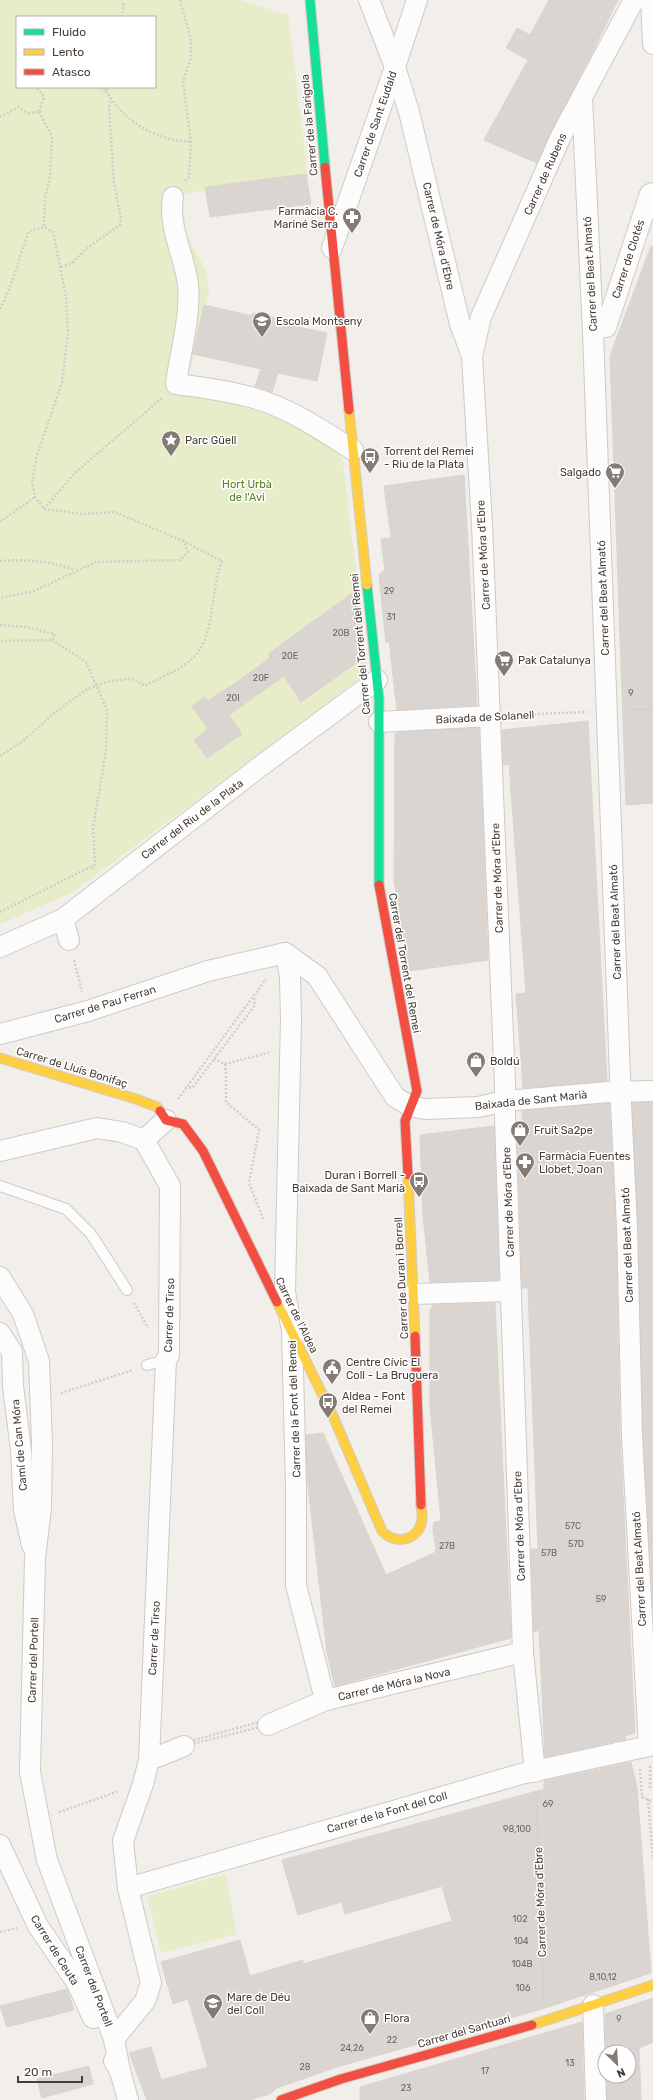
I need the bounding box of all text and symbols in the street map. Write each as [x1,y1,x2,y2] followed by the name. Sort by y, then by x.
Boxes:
[16,16,156,88] legend
[52,25,86,39] text: Fluido
[52,45,84,59] text: Lento
[52,65,91,79] text: Atasco
[351,69,400,179] street label: Carrer de Sant Eudald
[299,74,320,176] street label: Carrer de la Farigola
[521,131,570,217] street label: Carrer de Rubens
[420,181,457,291] street label: Carrer de Móra d'Ebre
[273,205,338,231] place label: Farmàcia C. Mariné Serra
[341,206,363,234] pharmacy icon: Farmàcia C. Mariné Serra
[581,216,600,332] street label: Carrer del Beat Almató
[610,218,647,300] street label: Carrer de Clotés
[251,310,273,338] school or university icon: Escola Montseny
[276,315,362,328] place label: Escola Montseny
[160,429,182,457] place icon: Parc Güell
[185,434,237,447] place label: Parc Güell
[384,445,474,471] place label: Torrent del Remei - Riu de la Plata
[359,446,381,474] bus stop icon: Torrent del Remei - Riu de la Plata
[604,461,626,489] supermarket icon: Salgado
[560,466,601,479] place label: Salgado
[222,478,272,504] park label: Hort Urbà de l'Avi
[474,500,493,610] street label: Carrer de Móra d'Ebre
[595,540,612,656] street label: Carrer del Beat Almató
[348,573,373,715] street label: Carrer del Torrent del Remei
[384,586,394,596] house number: 29
[386,612,396,622] house number: 31
[332,628,350,638] house number: 20B
[493,649,515,677] supermarket icon: Pak Catalunya
[282,651,298,661] house number: 20E
[518,654,591,667] place label: Pak Catalunya
[253,673,269,683] house number: 20F
[628,688,634,698] house number: 9
[226,693,240,703] house number: 20I
[435,708,535,727] street label: Baixada de Solanell
[139,777,246,862] street label: Carrer del Riu de la Plata
[489,823,506,933] street label: Carrer de Móra d'Ebre
[607,864,624,980] street label: Carrer del Beat Almató
[386,892,423,1034] street label: Carrer del Torrent del Remei
[53,983,158,1026] street label: Carrer de Pau Ferran
[15,1044,129,1091] street label: Carrer de Lluís Bonifaç
[465,1050,487,1078] shop icon: Boldú
[490,1055,520,1068] place label: Boldú
[474,1088,588,1113] street label: Baixada de Sant Marià
[509,1119,531,1147] shop icon: Fruit Sa2pe
[534,1124,593,1137] place label: Fruit Sa2pe
[500,1147,517,1257] street label: Carrer de Móra d'Ebre
[539,1150,631,1176] place label: Farmàcia Fuentes Llobet, Joan
[514,1151,536,1179] pharmacy icon: Farmàcia Fuentes Llobet, Joan
[292,1169,405,1195] place label: Duran i Borrell - Baixada de Sant Marià
[408,1170,430,1198] bus stop icon: Duran i Borrell - Baixada de Sant Marià
[619,1187,636,1303] street label: Carrer del Beat Almató
[392,1217,411,1339] street label: Carrer de Duran i Borrell
[273,1275,321,1355] street label: Carrer de l'Aldea
[162,1277,177,1353] street label: Carrer de Tirso
[286,1340,303,1478] street label: Carrer de la Font del Remei
[346,1356,438,1382] place label: Centre Cívic El Coll - La Bruguera
[321,1357,343,1385] public building icon: Centre Cívic El Coll - La Bruguera
[342,1390,406,1416] place label: Aldea - Font del Remei
[317,1391,339,1419] bus stop icon: Aldea - Font del Remei
[9,1399,30,1491] street label: Camí de Can Móra
[511,1471,528,1581] street label: Carrer de Móra d'Ebre
[630,1511,649,1627] street label: Carrer del Beat Almató
[565,1521,581,1531] house number: 57C
[568,1539,584,1549] house number: 57D
[439,1541,455,1551] house number: 27B
[541,1548,557,1558] house number: 57B
[596,1594,606,1604] house number: 59
[146,1600,163,1676] street label: Carrer de Tirso
[26,1617,41,1703] street label: Carrer del Portell
[337,1665,452,1704] street label: Carrer de Móra la Nova
[325,1789,449,1836] street label: Carrer de la Font del Coll
[543,1799,553,1809] house number: 69
[503,1824,531,1834] house number: 98,100
[532,1847,549,1957] street label: Carrer de Móra d'Ebre
[28,1913,81,1988] street label: Carrer de Ceuta
[513,1914,527,1924] house number: 102
[513,1936,529,1946] house number: 104
[72,1944,115,2029] street label: Carrer del Portell
[511,1959,533,1969] house number: 104B
[589,1972,617,1982] house number: 8,10,12
[516,1983,531,1993] house number: 106
[227,1991,291,2017] place label: Mare de Déu del Coll
[202,1992,224,2020] school or university icon: Mare de Déu del Coll
[359,2007,381,2035] shop icon: Flora
[384,2012,410,2025] place label: Flora
[416,2012,512,2051] street label: Carrer del Santuari
[616,2014,622,2024] house number: 9
[387,2035,397,2045] house number: 22
[340,2043,364,2053] house number: 24,26
[597,2044,637,2084] north arrow
[18,2058,82,2084] scale bar
[565,2058,575,2068] house number: 13
[299,2062,311,2072] house number: 28
[24,2065,52,2079] text: 20 m
[615,2065,627,2080] text: N
[481,2066,490,2076] house number: 17
[401,2083,411,2093] house number: 23

